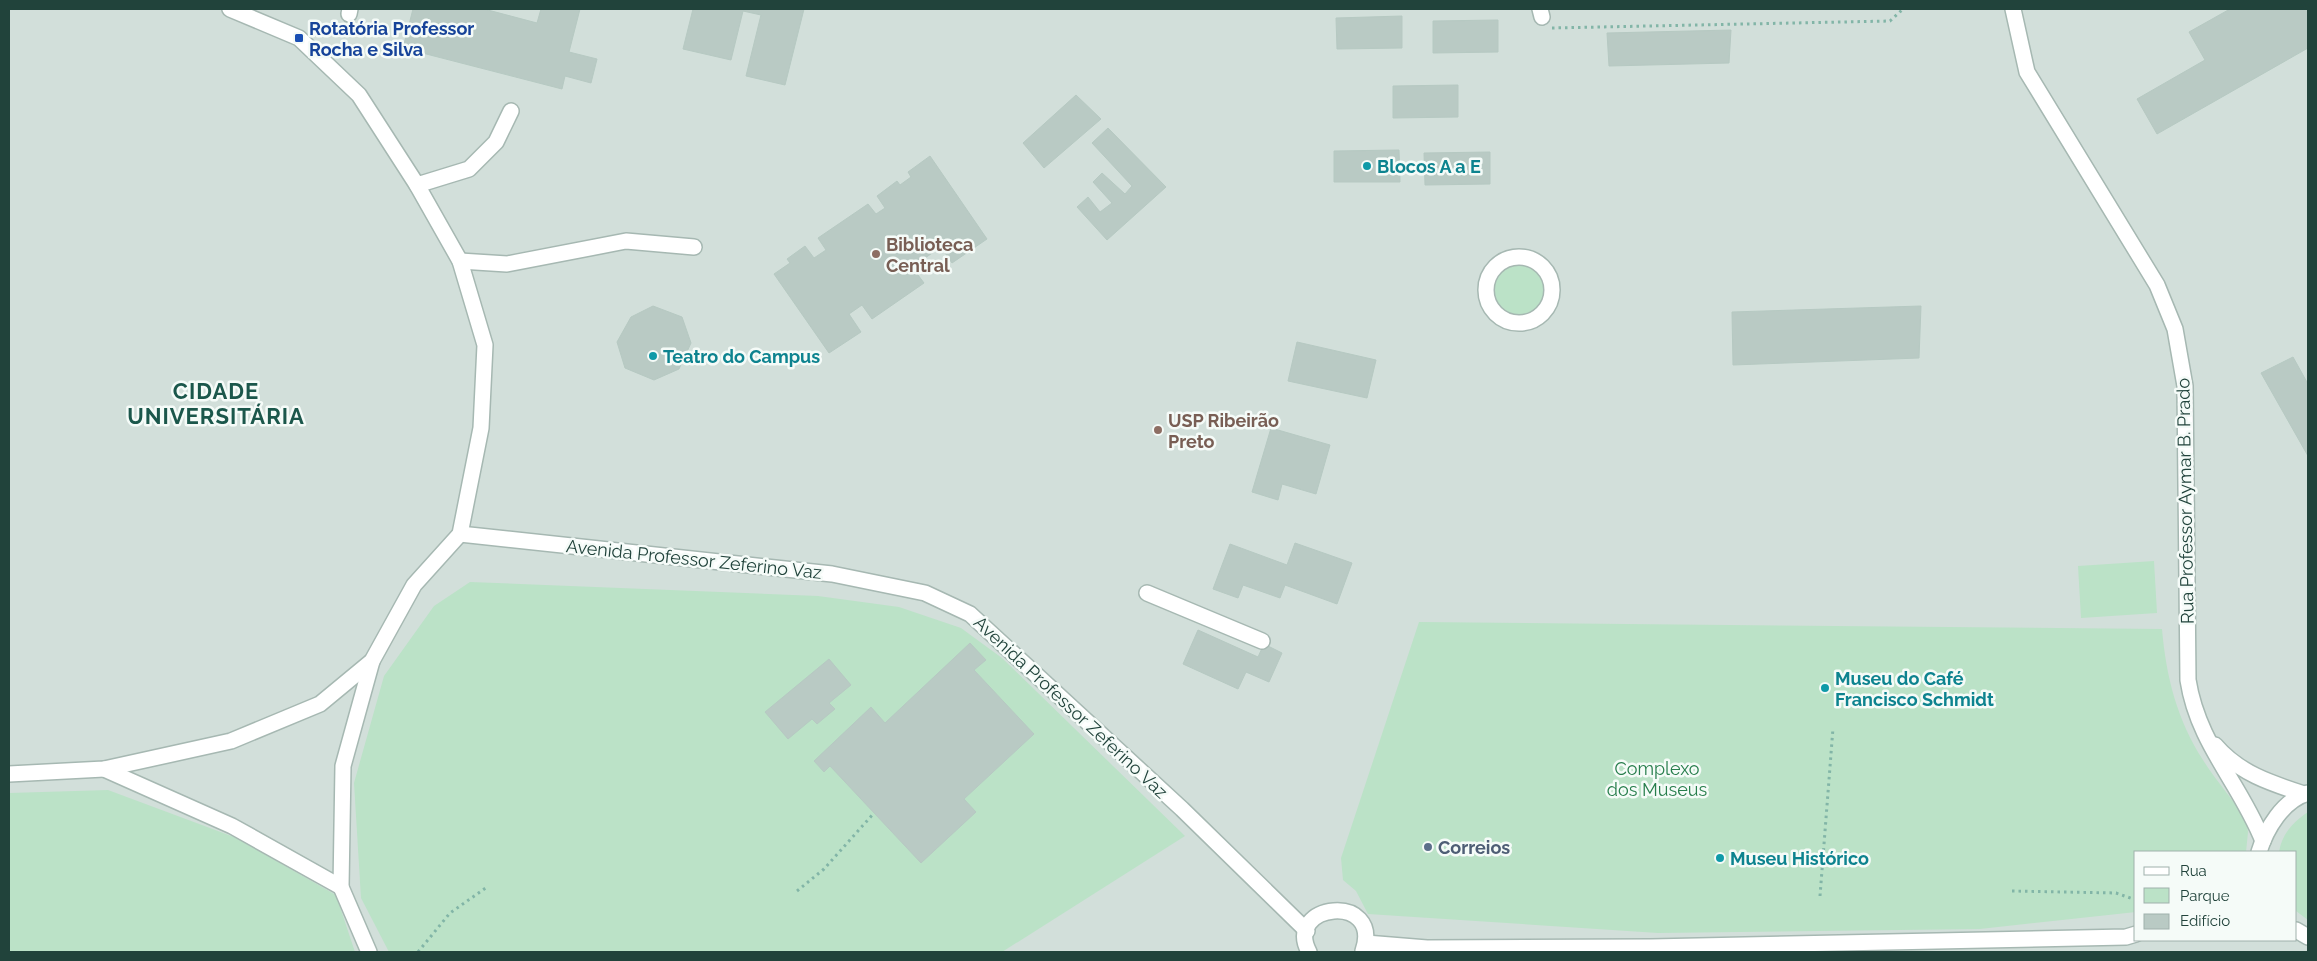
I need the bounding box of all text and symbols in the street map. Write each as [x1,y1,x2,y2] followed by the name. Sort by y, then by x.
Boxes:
[309,18,474,60] place label: Rotatória Professor Rocha e Silva
[293,32,305,44] marker: Rotatória Professor Rocha e Silva
[1377,156,1481,177] place label: Blocos A a E
[1361,160,1373,172] marker: Blocos A a E
[886,234,973,276] place label: Biblioteca Central
[870,248,882,260] marker: Biblioteca Central
[663,346,820,367] place label: Teatro do Campus
[647,350,659,362] marker: Teatro do Campus
[127,378,305,429] district label: CIDADE UNIVERSITÁRIA
[2172,378,2198,624] street label: Rua Professor Aymar B. Prado
[1168,410,1279,452] place label: USP Ribeirão Preto
[1152,424,1164,436] marker: USP Ribeirão Preto
[565,535,823,583] street label: Avenida Professor Zeferino Vaz
[970,612,1172,802] street label: Avenida Professor Zeferino Vaz
[1835,668,1994,710] place label: Museu do Café Francisco Schmidt
[1819,682,1831,694] marker: Museu do Café Francisco Schmidt
[1607,758,1707,800] park label: Complexo dos Museus
[1438,837,1510,858] place label: Correios
[1422,841,1434,853] marker: Correios
[1730,848,1869,869] place label: Museu Histórico
[2134,851,2297,941] legend
[1714,852,1726,864] marker: Museu Histórico
[2180,862,2207,880] text: Rua
[2180,887,2230,905] text: Parque
[2180,912,2230,930] text: Edifício

